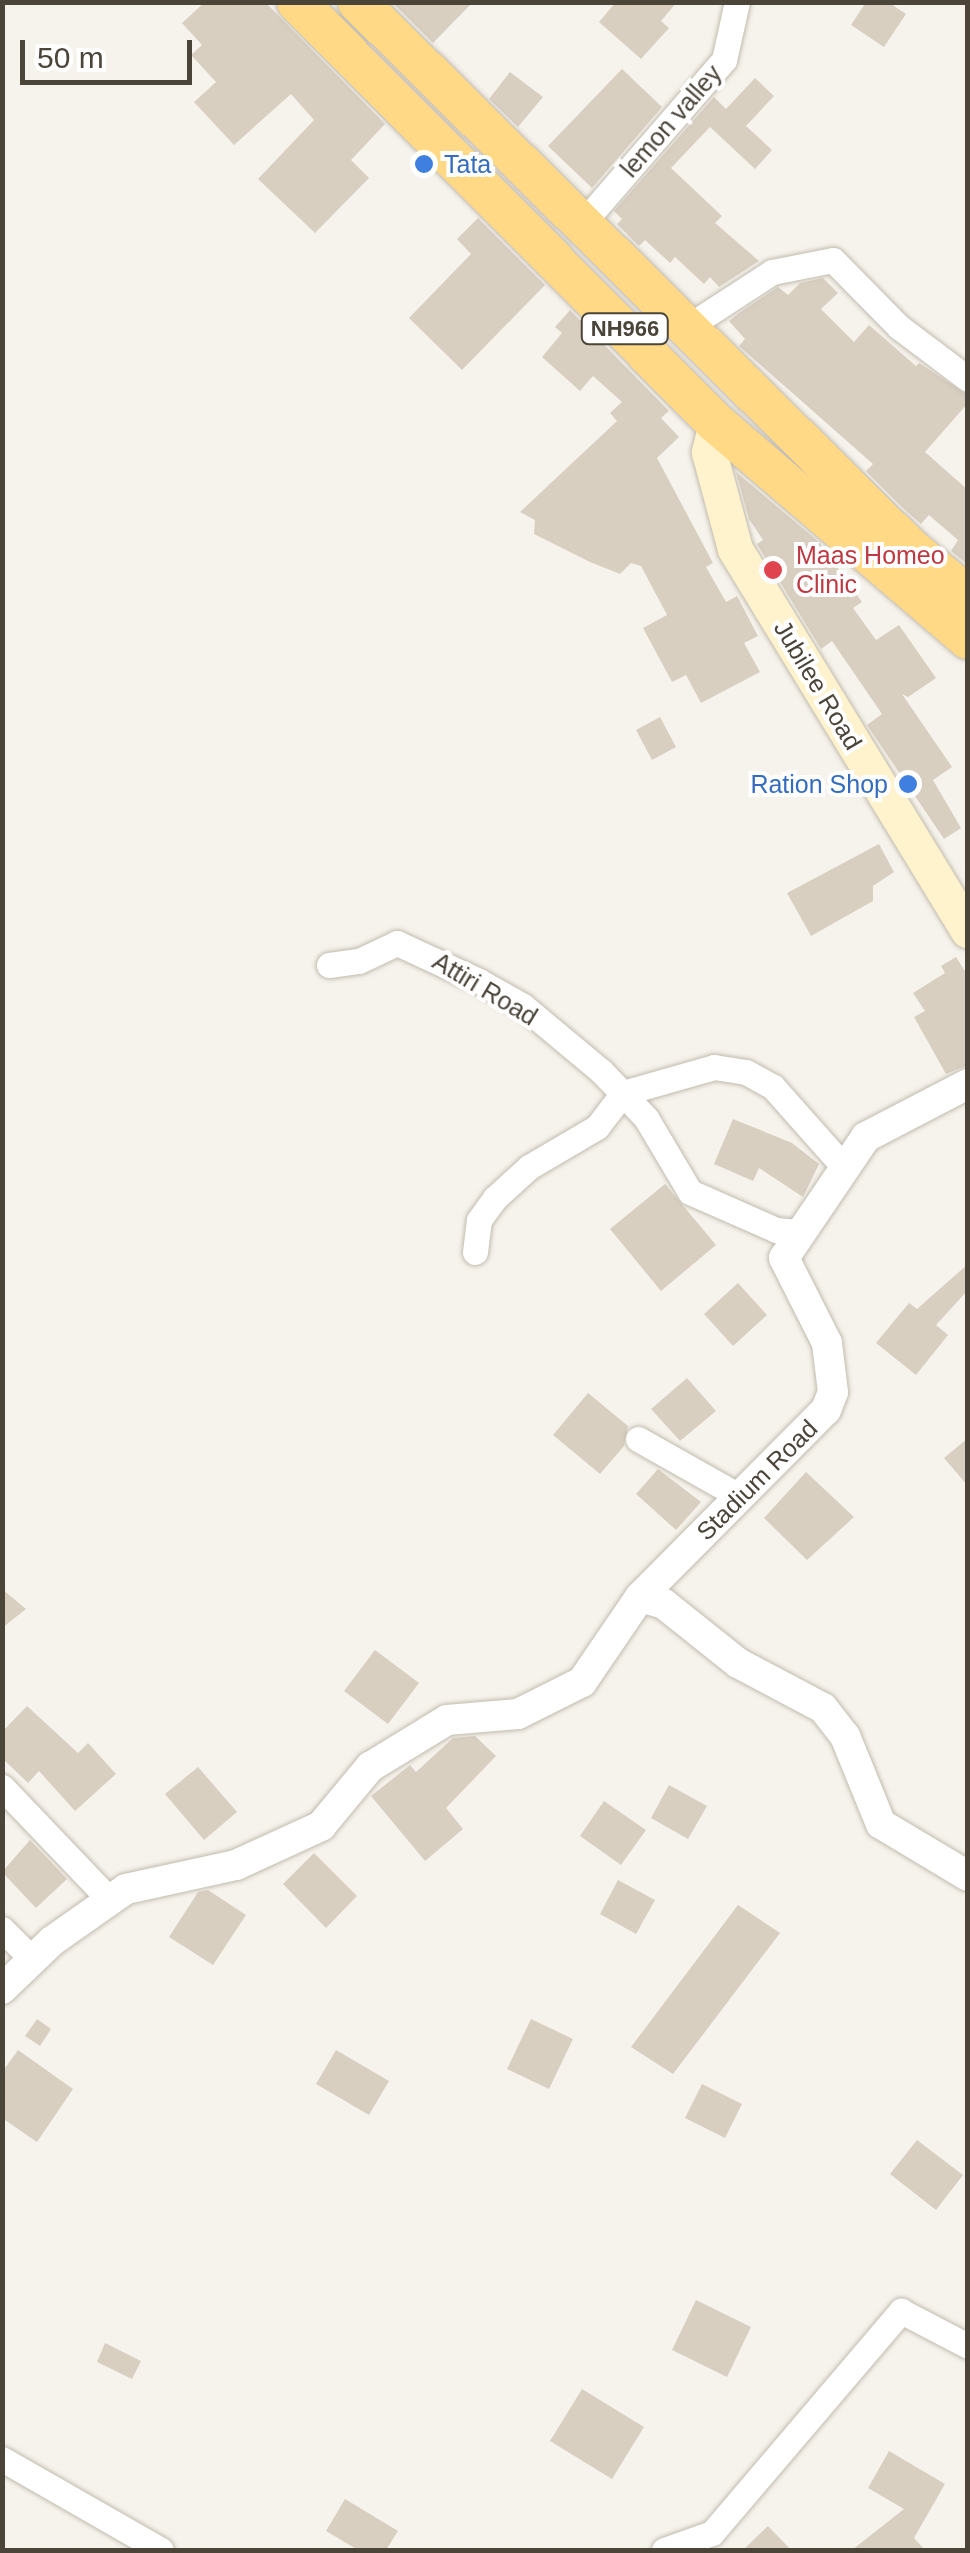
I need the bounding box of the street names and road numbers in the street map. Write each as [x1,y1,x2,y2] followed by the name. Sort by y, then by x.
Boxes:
[614,59,728,183] street label: lemon valley
[580,312,670,346] road number: NH966
[768,615,868,755] street label: Jubilee Road
[427,946,543,1032] street label: Attiri Road
[690,1413,824,1547] street label: Stadium Road

